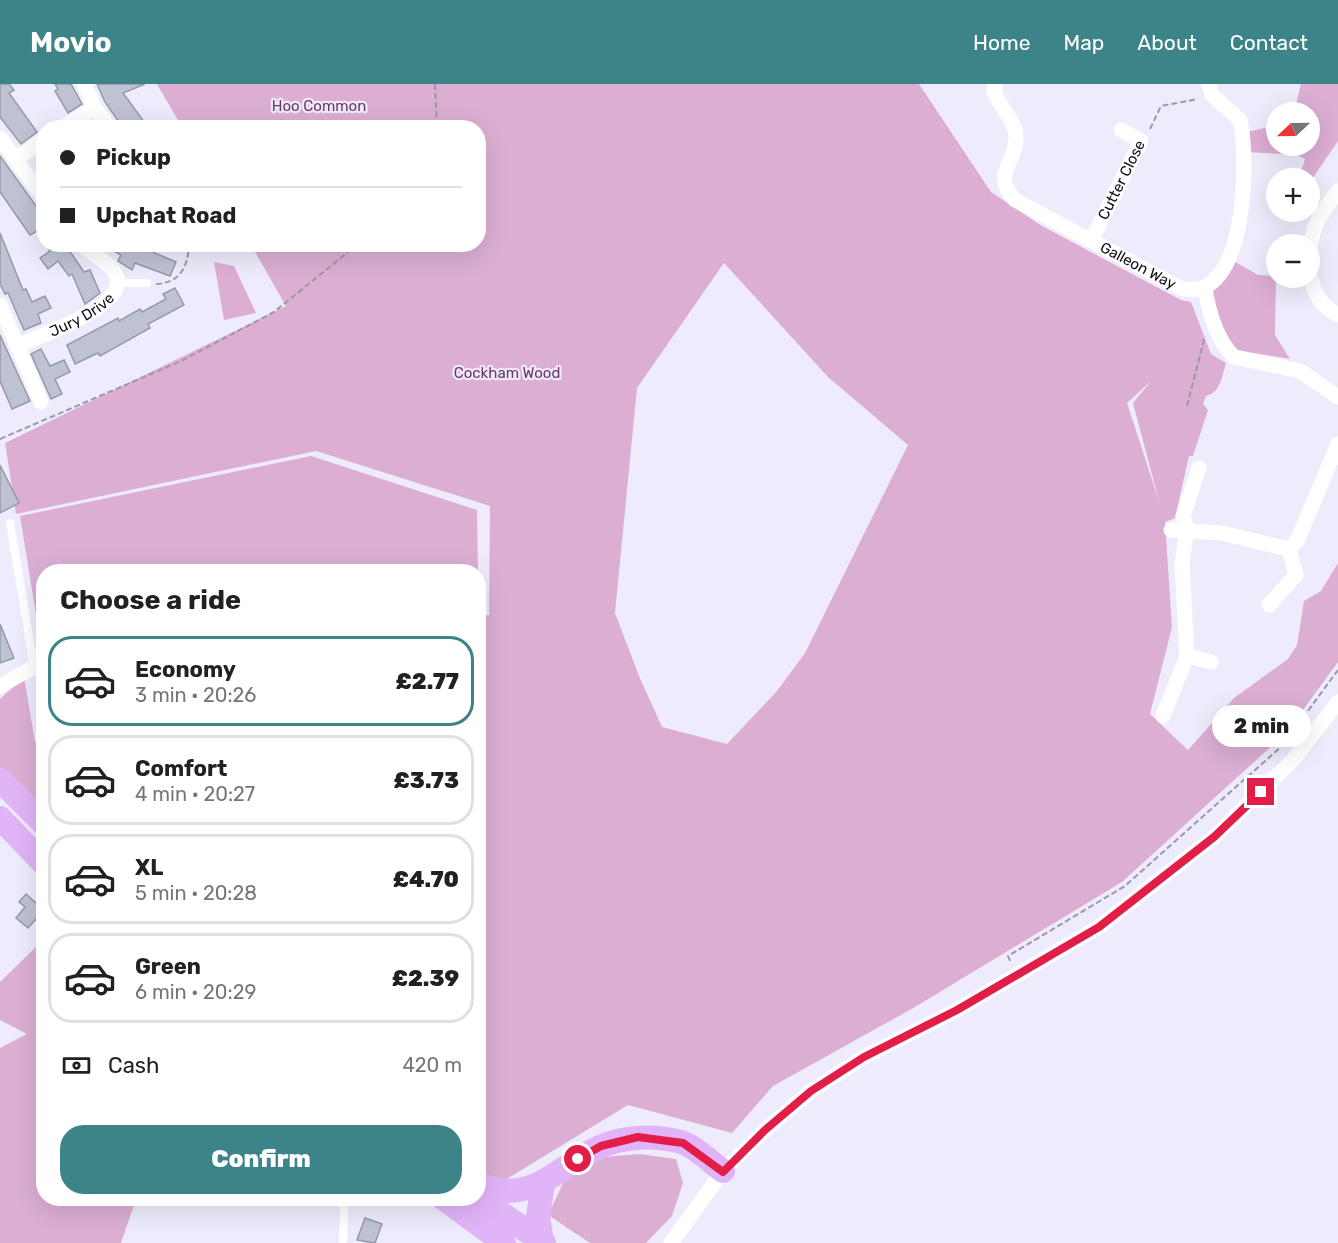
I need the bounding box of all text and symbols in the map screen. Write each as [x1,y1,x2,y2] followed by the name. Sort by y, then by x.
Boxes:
[30,26,112,59] text: Movio
[973,30,1030,55] text: Home
[1063,30,1104,55] text: Map
[1137,30,1197,55] text: About
[1230,30,1308,55] text: Contact
[272,97,366,115] park label: Hoo Common
[1266,102,1320,156] north arrow
[1266,102,1320,288] map controls
[1094,137,1149,223] street label: Cutter Close
[96,144,171,171] text: Pickup
[1266,168,1320,222] button: +
[96,202,236,229] text: Upchat Road
[1266,234,1320,288] button: −
[1097,238,1179,293] street label: Galleon Way
[47,289,118,341] street label: Jury Drive
[454,364,560,382] park label: Cockham Wood
[60,584,241,616] text: Choose a ride
[63,654,117,708] icon: car
[135,656,236,683] text: Economy
[396,668,459,695] text: £2.77
[135,683,256,707] text: 3 min · 20:26
[1212,705,1310,747] callout: 2 min
[1234,714,1289,738] text: 2 min
[63,753,117,807] icon: car
[135,755,227,782] text: Comfort
[394,767,459,794] text: £3.73
[1247,778,1274,805] route end
[135,782,255,806] text: 4 min · 20:27
[63,852,117,906] icon: car
[135,854,163,881] text: XL
[393,866,459,893] text: £4.70
[135,881,257,905] text: 5 min · 20:28
[63,951,117,1005] icon: car
[135,953,201,980] text: Green
[392,965,459,992] text: £2.39
[135,980,256,1004] text: 6 min · 20:29
[60,1049,93,1082] icon: cash
[108,1052,159,1079] text: Cash
[402,1053,462,1077] text: 420 m
[60,1125,462,1194] button: Confirm
[564,1145,591,1172] route start

